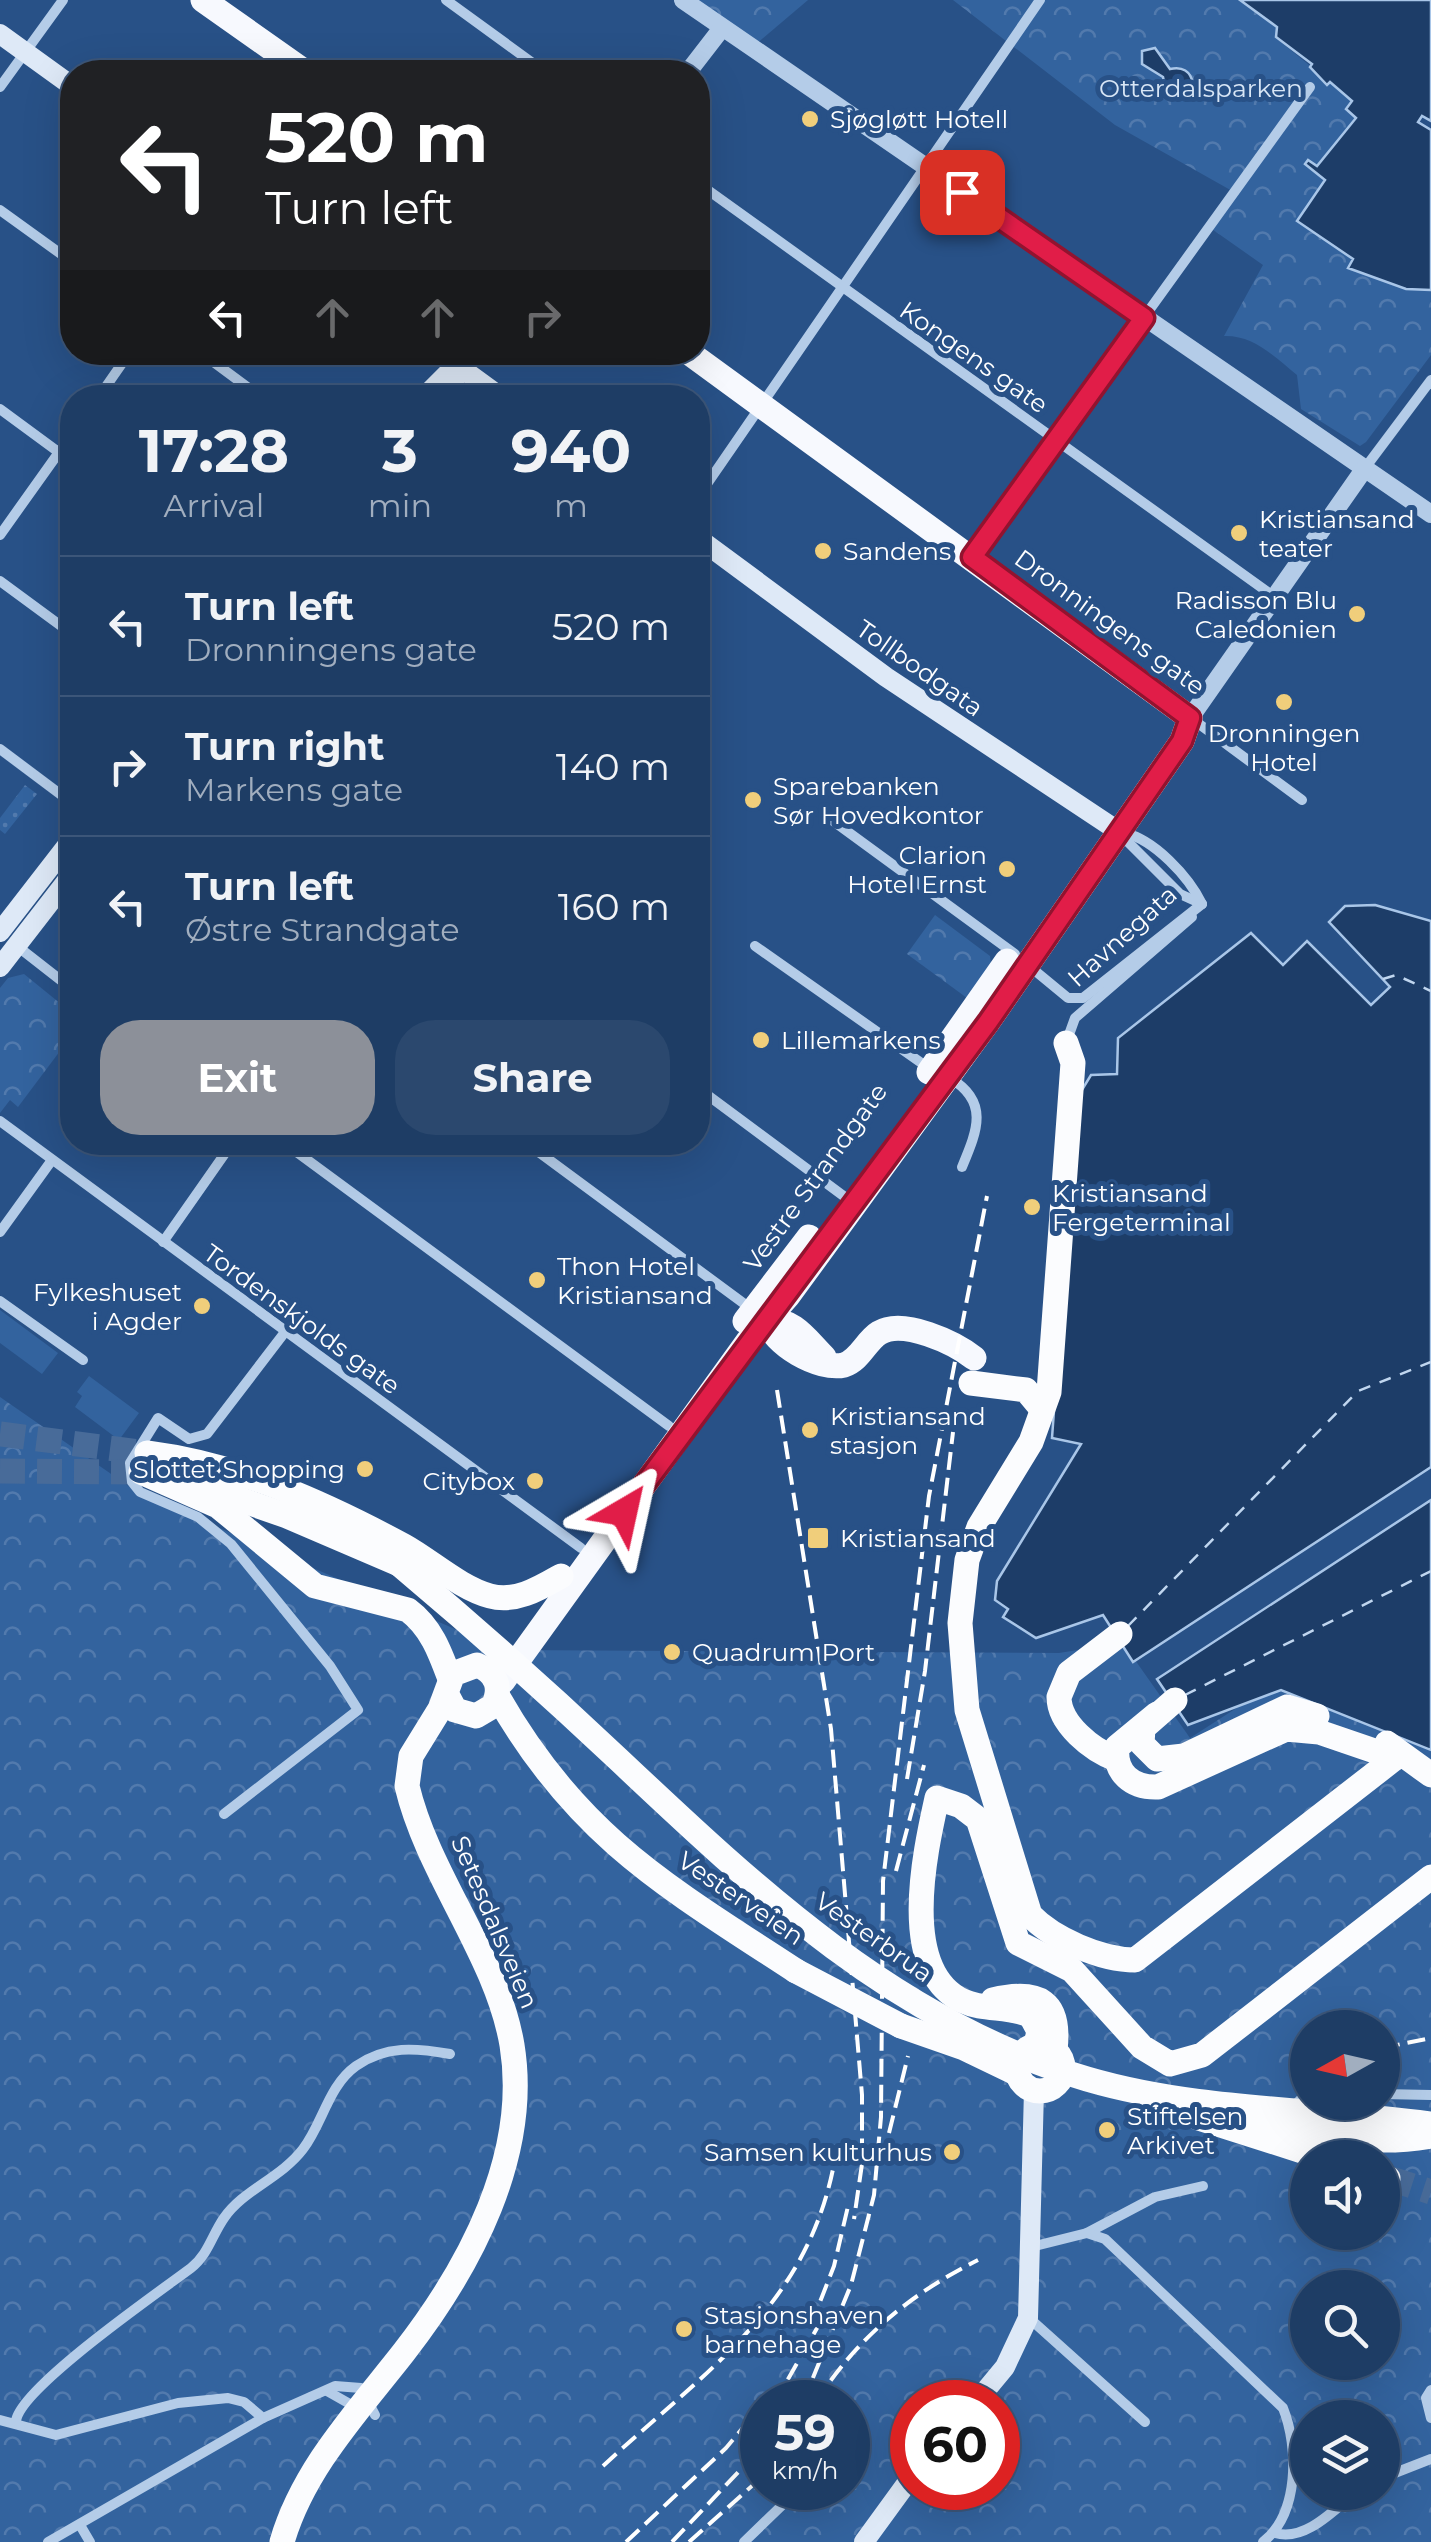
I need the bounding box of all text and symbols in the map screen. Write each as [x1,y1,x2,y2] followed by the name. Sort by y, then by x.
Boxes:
[1099,73,1303,103] park label: Otterdalsparken
[265,94,488,180] text: 520 m
[100,100,230,230] icon: left
[830,104,1008,134] place label: Sjøgløtt Hotell
[799,108,821,130] marker: Sjøgløtt Hotell
[920,150,1005,235] pin
[935,165,990,220] icon: arrive
[265,180,453,235] text: Turn left
[200,290,255,345] icon: left
[305,290,360,345] icon: ahead
[410,290,465,345] icon: ahead
[515,290,570,345] icon: right
[894,295,1054,419] street label: Kongens gate
[139,414,289,487] text: 17:28
[382,414,418,487] text: 3
[511,414,631,487] text: 940
[163,486,264,525] text: Arrival
[368,486,432,525] text: min
[554,486,588,525] text: m
[1259,504,1415,563] place label: Kristiansand teater
[1228,522,1250,544] marker: Kristiansand teater
[843,536,951,566] place label: Sandens
[812,540,834,562] marker: Sandens
[1009,543,1211,701] street label: Dronningens gate
[185,583,354,630] text: Turn left
[1175,585,1337,644] place label: Radisson Blu Caledonien
[100,599,155,654] icon: left
[552,603,670,650] text: 520 m
[1346,603,1368,625] marker: Radisson Blu Caledonien
[851,613,989,723] street label: Tollbodgata
[185,630,477,669] text: Dronningens gate
[1273,691,1295,713] marker: Dronningen Hotel
[1208,718,1360,777] place label: Dronningen Hotel
[185,723,384,770] text: Turn right
[100,739,155,794] icon: right
[556,743,670,790] text: 140 m
[185,770,403,809] text: Markens gate
[773,771,984,830] place label: Sparebanken Sør Hovedkontor
[742,789,764,811] marker: Sparebanken Sør Hovedkontor
[847,840,987,899] place label: Clarion Hotel Ernst
[996,858,1018,880] marker: Clarion Hotel Ernst
[185,863,354,910] text: Turn left
[100,879,155,934] icon: left
[1061,879,1183,993] street label: Havnegata
[558,883,670,930] text: 160 m
[185,910,460,949] text: Østre Strandgate
[100,1020,375,1135] button: Exit
[395,1020,670,1135] button: Share
[781,1025,941,1055] place label: Lillemarkens
[750,1029,772,1051] marker: Lillemarkens
[737,1077,893,1277] street label: Vestre Strandgate
[1052,1178,1231,1237] place label: Kristiansand Fergeterminal
[1021,1196,1043,1218] marker: Kristiansand Fergeterminal
[198,1238,406,1400] street label: Tordenskjolds gate
[557,1251,713,1310] place label: Thon Hotel Kristiansand
[526,1269,548,1291] marker: Thon Hotel Kristiansand
[33,1277,182,1336] place label: Fylkeshuset i Agder
[191,1295,213,1317] marker: Fylkeshuset i Agder
[830,1401,986,1460] place label: Kristiansand stasjon
[799,1419,821,1441] marker: Kristiansand stasjon
[133,1454,345,1484] place label: Slottet Shopping
[354,1458,376,1480] marker: Slottet Shopping
[572,1460,676,1564] position arrow
[422,1466,515,1496] place label: Citybox
[524,1470,546,1492] marker: Citybox
[840,1523,996,1553] place label: Kristiansand
[805,1525,831,1551] marker: Kristiansand
[692,1637,875,1667] place label: Quadrum Port
[661,1641,683,1663] marker: Quadrum Port
[445,1831,545,2013] street label: Setesdalsveien
[672,1845,810,1951] street label: Vesterveien
[809,1886,939,1988] street label: Vesterbrua
[1290,2010,1400,2120] north arrow
[1290,2010,1400,2510] map controls
[1127,2101,1243,2160] place label: Stiftelsen Arkivet
[1096,2119,1118,2141] marker: Stiftelsen Arkivet
[704,2137,932,2167] place label: Samsen kulturhus
[1290,2140,1400,2250] button: sound
[941,2141,963,2163] marker: Samsen kulturhus
[1290,2270,1400,2380] button: search
[704,2300,884,2359] place label: Stasjonshaven barnehage
[673,2318,695,2340] marker: Stasjonshaven barnehage
[890,2380,1020,2510] speed limit sign: 60
[1290,2400,1400,2510] button: layers
[774,2402,836,2463] text: 59
[772,2455,838,2485] text: km/h

